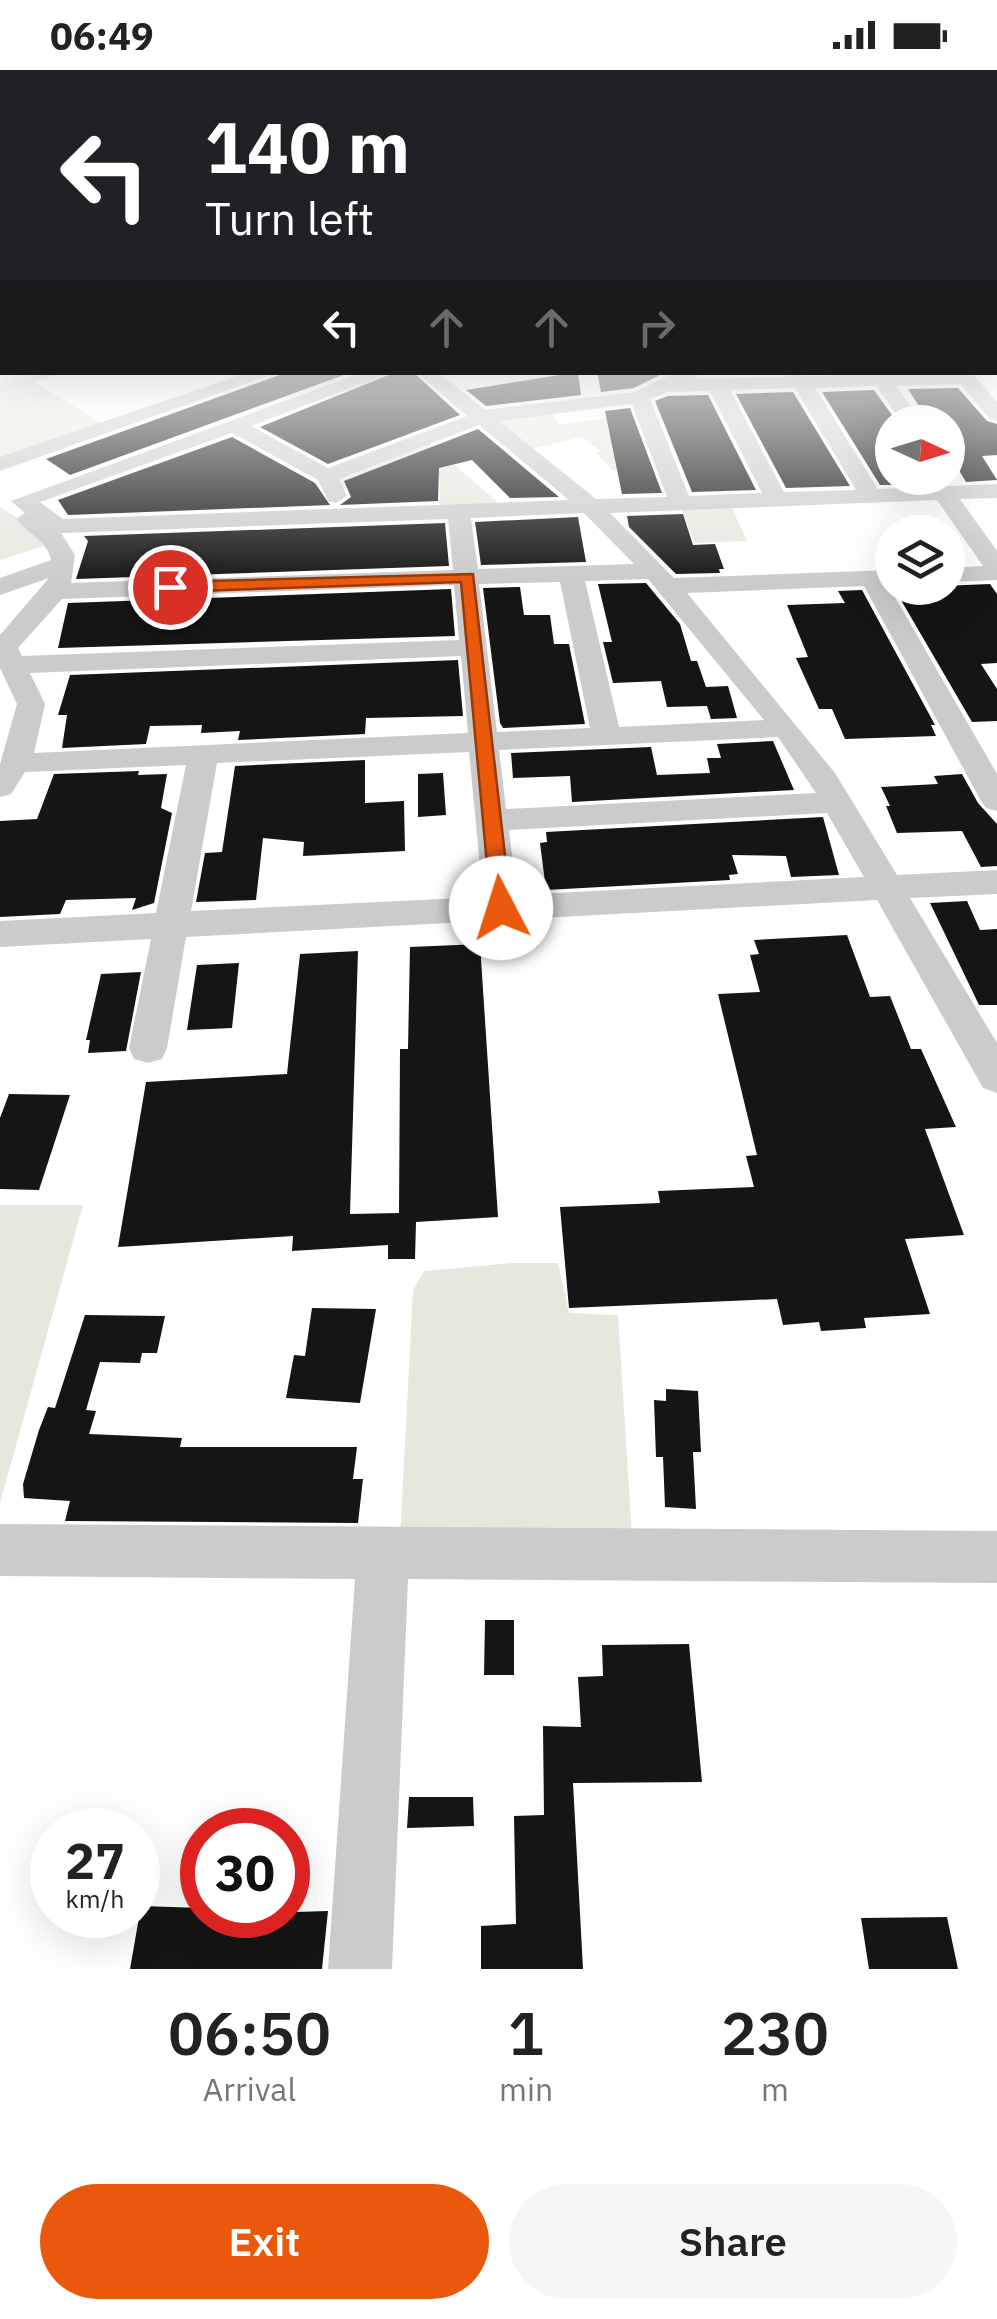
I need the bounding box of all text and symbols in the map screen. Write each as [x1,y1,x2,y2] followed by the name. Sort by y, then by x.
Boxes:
[50,11,154,60] text: 06:49
[205,101,410,192] text: 140 m
[40,110,170,240] icon: left
[205,189,374,247] text: Turn left
[314,300,369,355] icon: left
[419,300,474,355] icon: ahead
[524,300,579,355] icon: ahead
[629,300,684,355] icon: right
[875,405,965,495] north arrow
[875,405,965,605] map controls
[875,515,965,605] button: layers
[128,545,213,630] pin
[143,560,198,615] icon: arrive
[449,856,553,960] position arrow
[180,1808,310,1938] speed limit sign: 30
[65,1828,125,1893] text: 27
[66,1882,124,1915] text: km/h
[168,1993,331,2072] text: 06:50
[508,1993,544,2072] text: 1
[721,1993,829,2072] text: 230
[203,2068,296,2110] text: Arrival
[499,2068,553,2110] text: min
[761,2068,789,2110] text: m
[40,2184,489,2299] button: Exit
[509,2184,957,2299] button: Share

